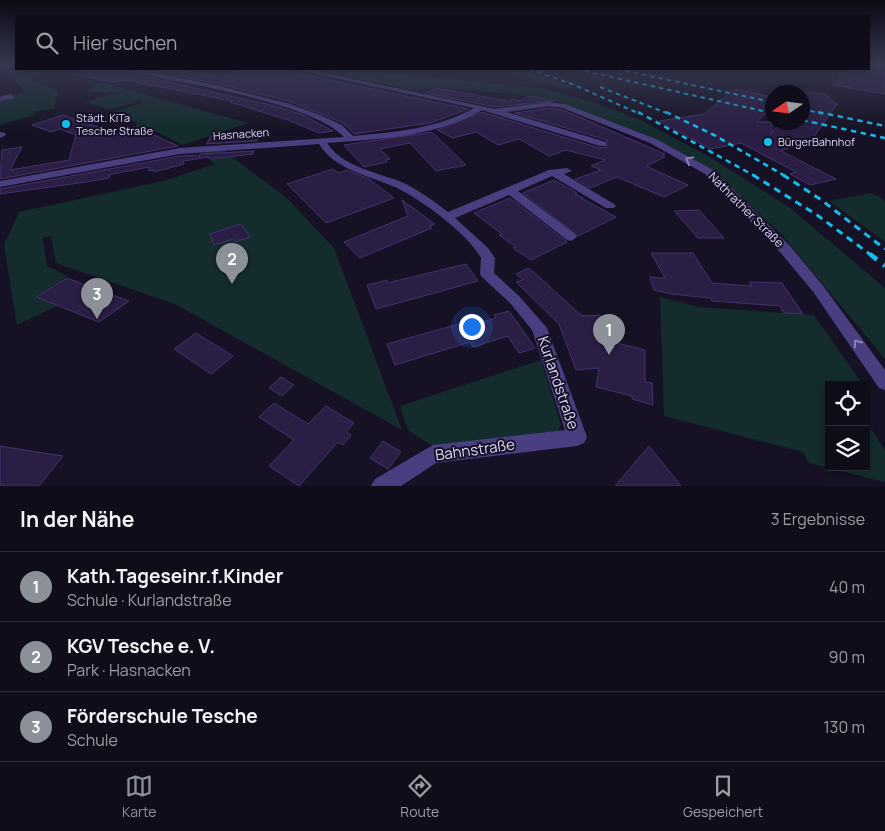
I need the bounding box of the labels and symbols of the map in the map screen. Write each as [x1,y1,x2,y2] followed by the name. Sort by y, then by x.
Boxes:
[765,85,810,130] north arrow
[76,110,154,138] place label: Städt. KiTa Tescher Straße
[60,118,72,130] marker: Städt. KiTa Tescher Straße
[212,124,270,143] street label: Hasnacken
[778,134,855,149] place label: BürgerBahnhof
[762,136,774,148] marker: BürgerBahnhof
[685,156,694,166] one-way arrow
[705,168,788,251] street label: Nathrather Straße
[216,243,248,284] pin: 2
[81,278,113,319] pin: 3
[459,314,485,340] your location
[593,314,625,355] pin: 1
[533,333,584,432] street label: Kurlandstraße
[854,339,863,349] one-way arrow
[434,433,516,465] street label: Bahnstraße

